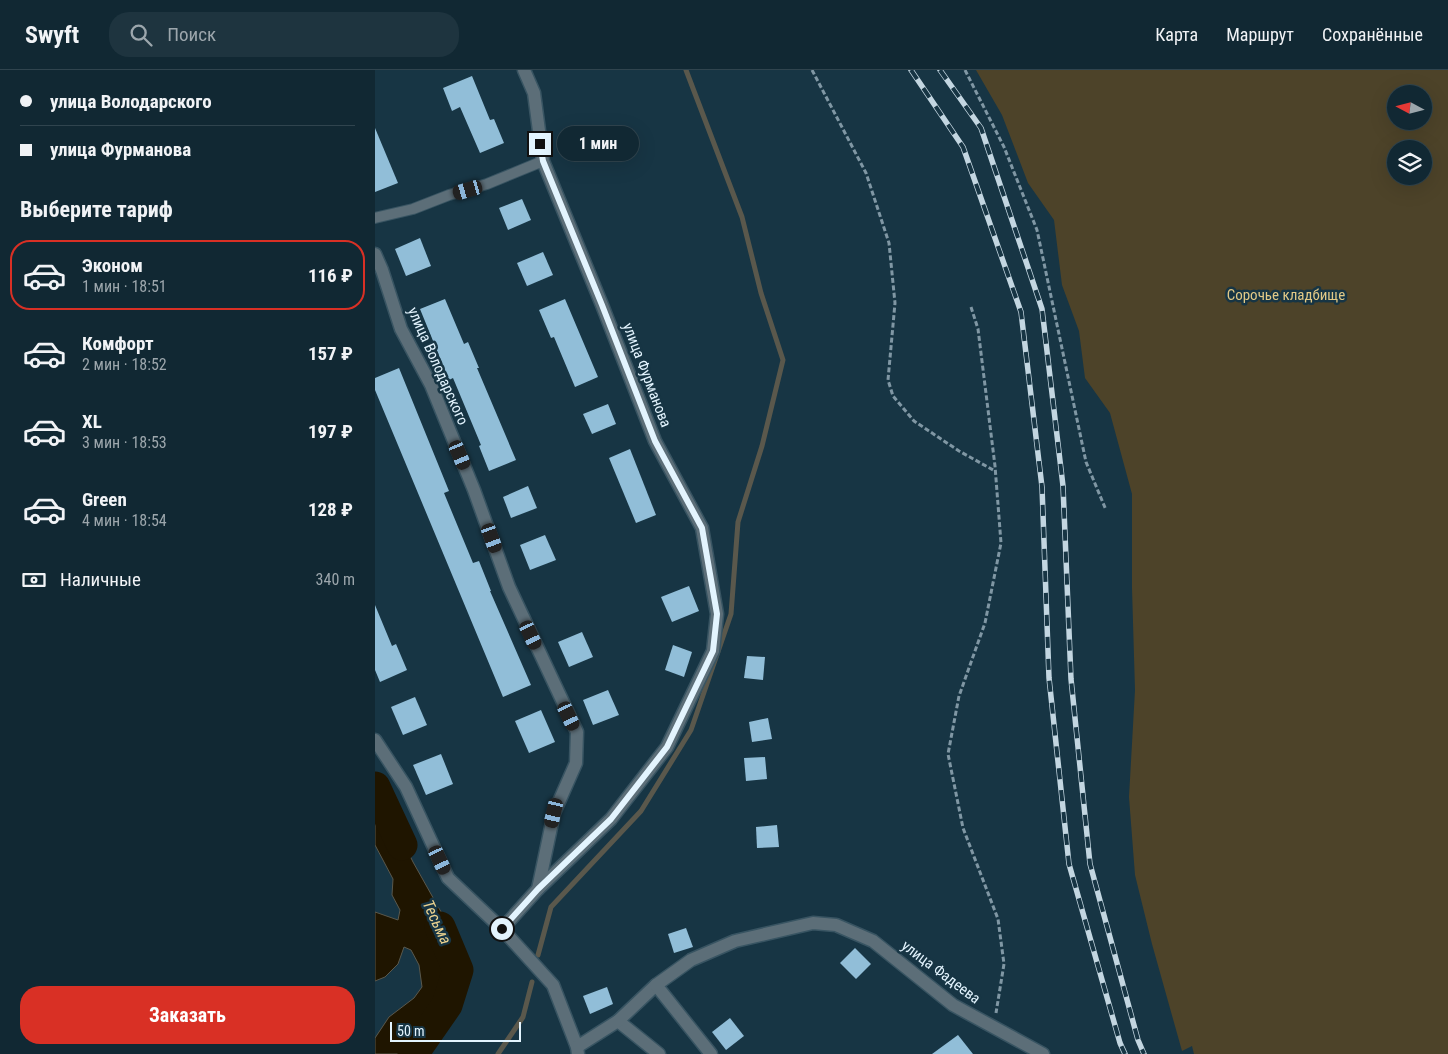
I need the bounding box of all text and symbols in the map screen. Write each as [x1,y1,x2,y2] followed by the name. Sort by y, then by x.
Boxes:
[109,12,459,57] search box
[25,21,79,49] text: Swyft
[127,21,155,49] icon: search
[167,23,216,46] text: Поиск
[1155,24,1198,45] text: Карта
[1226,24,1294,45] text: Маршрут
[1322,24,1423,45] text: Сохранённые
[1387,85,1433,130] north arrow
[1387,85,1432,185] map controls
[50,90,212,113] text: улица Володарского
[557,126,640,162] callout: 1 мин
[529,133,551,155] route end
[579,134,617,153] text: 1 мин
[50,138,191,161] text: улица Фурманова
[1387,140,1432,185] button: layers
[451,179,484,201] car
[20,197,173,222] text: Выберите тариф
[22,253,67,298] icon: car
[82,254,143,277] text: Эконом
[308,264,353,287] text: 116 ₽
[82,277,167,296] text: 1 мин · 18:51
[1227,286,1345,304] park label: Сорочье кладбище
[404,304,472,428] street label: улица Володарского
[619,320,675,430] street label: улица Фурманова
[22,331,67,376] icon: car
[82,332,154,355] text: Комфорт
[308,342,353,365] text: 157 ₽
[82,355,167,374] text: 2 мин · 18:52
[22,409,67,454] icon: car
[82,410,102,433] text: XL
[308,420,353,443] text: 197 ₽
[82,433,167,452] text: 3 мин · 18:53
[447,438,472,472] car
[22,487,67,532] icon: car
[82,488,127,511] text: Green
[308,498,353,521] text: 128 ₽
[82,511,167,530] text: 4 мин · 18:54
[479,521,504,555] car
[20,566,48,594] icon: cash
[60,568,141,591] text: Наличные
[316,570,355,589] text: 340 m
[517,618,544,652] car
[555,699,582,733] car
[543,797,564,829] car
[426,843,453,877] car
[419,897,455,947] water label: Тесьма
[491,918,513,940] route start
[898,937,984,1007] street label: улица Фадеева
[20,986,355,1044] button: Заказать
[390,1019,521,1042] scale bar
[397,1023,425,1039] text: 50 m

